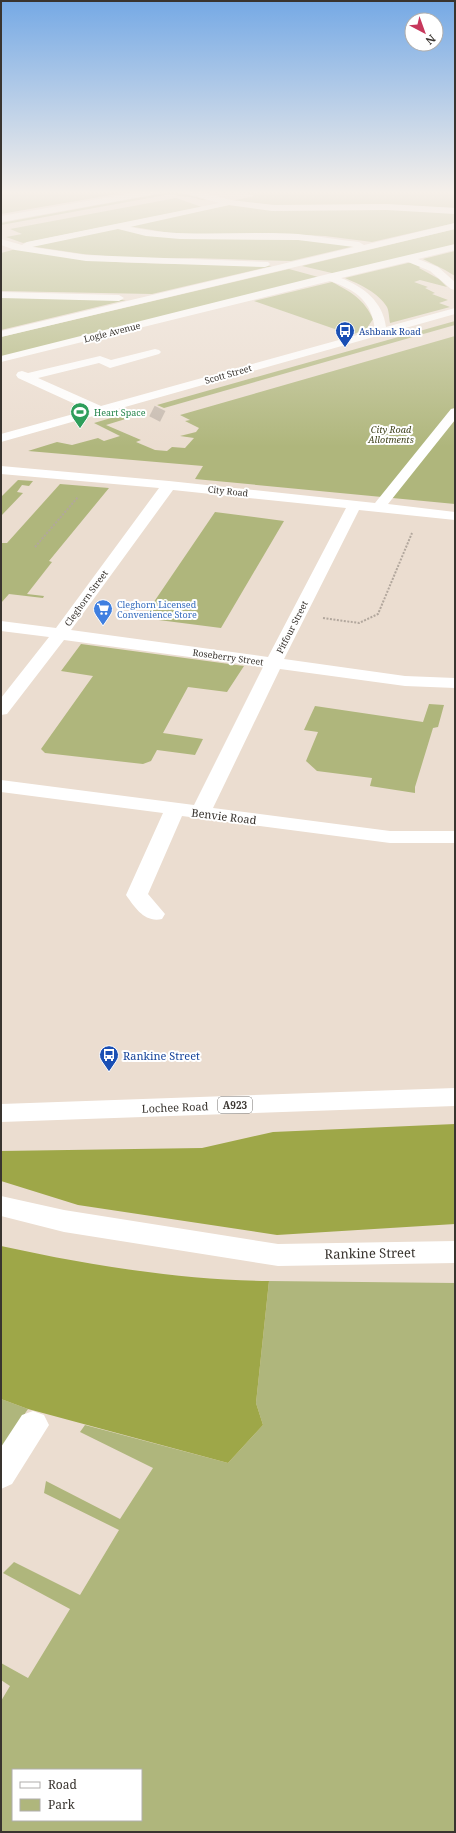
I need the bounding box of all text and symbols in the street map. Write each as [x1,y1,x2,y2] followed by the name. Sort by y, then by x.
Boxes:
[404,12,444,52] north arrow
[422,31,439,49] text: N
[82,319,142,345] street label: Logie Avenue
[334,320,356,348] bus stop icon: Ashbank Road
[359,325,421,338] place label: Ashbank Road
[203,361,253,387] street label: Scott Street
[69,401,91,429] sports icon: Heart Space
[94,406,146,419] place label: Heart Space
[367,423,414,446] park label: City Road Allotments
[207,482,249,500] street label: City Road
[61,567,111,629] street label: Cleghorn Street
[92,598,114,626] supermarket icon: Cleghorn Licensed Convenience Store
[117,598,197,621] place label: Cleghorn Licensed Convenience Store
[273,598,311,656] street label: Pitfour Street
[192,646,264,668] street label: Roseberry Street
[191,805,258,827] street label: Benvie Road
[98,1044,120,1072] bus stop icon: Rankine Street
[123,1048,200,1063] place label: Rankine Street
[218,1097,252,1113] road number: A923
[141,1098,209,1116] street label: Lochee Road
[324,1243,416,1263] street label: Rankine Street
[12,1769,142,1821] legend
[48,1776,78,1793] text: Road
[48,1796,76,1813] text: Park

